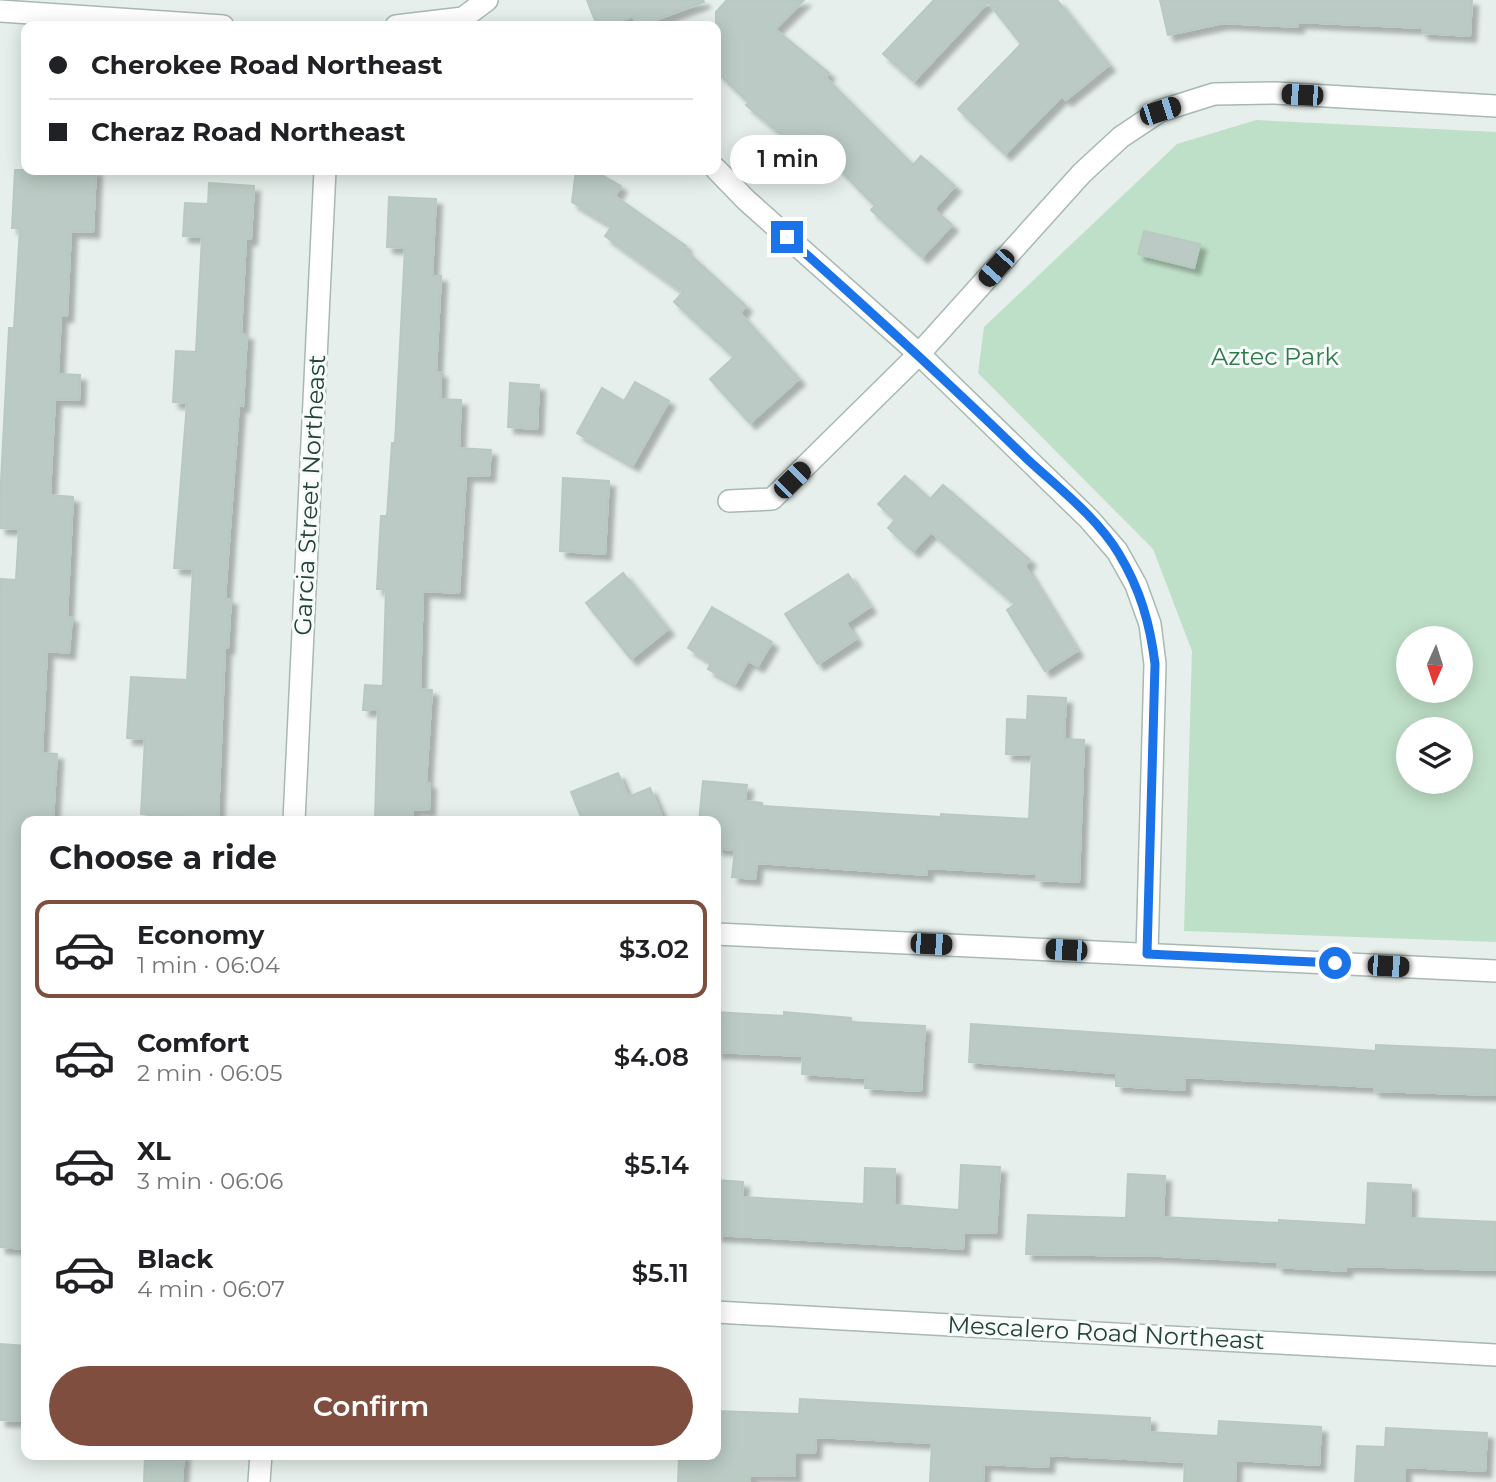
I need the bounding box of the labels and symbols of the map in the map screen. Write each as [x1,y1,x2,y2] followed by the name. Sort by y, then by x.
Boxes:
[1281,83,1324,107] car
[1137,95,1184,127] car
[729,135,845,184] callout: 1 min
[771,221,803,253] route end
[975,245,1018,291] car
[1211,342,1340,371] park label: Aztec Park
[288,353,331,636] street label: Garcia Street Northeast
[770,458,815,502] car
[1396,626,1474,704] north arrow
[910,932,953,956] car
[1045,938,1088,962] car
[1319,947,1351,979] route start
[1367,954,1410,978] car
[947,1310,1266,1355] street label: Mescalero Road Northeast

